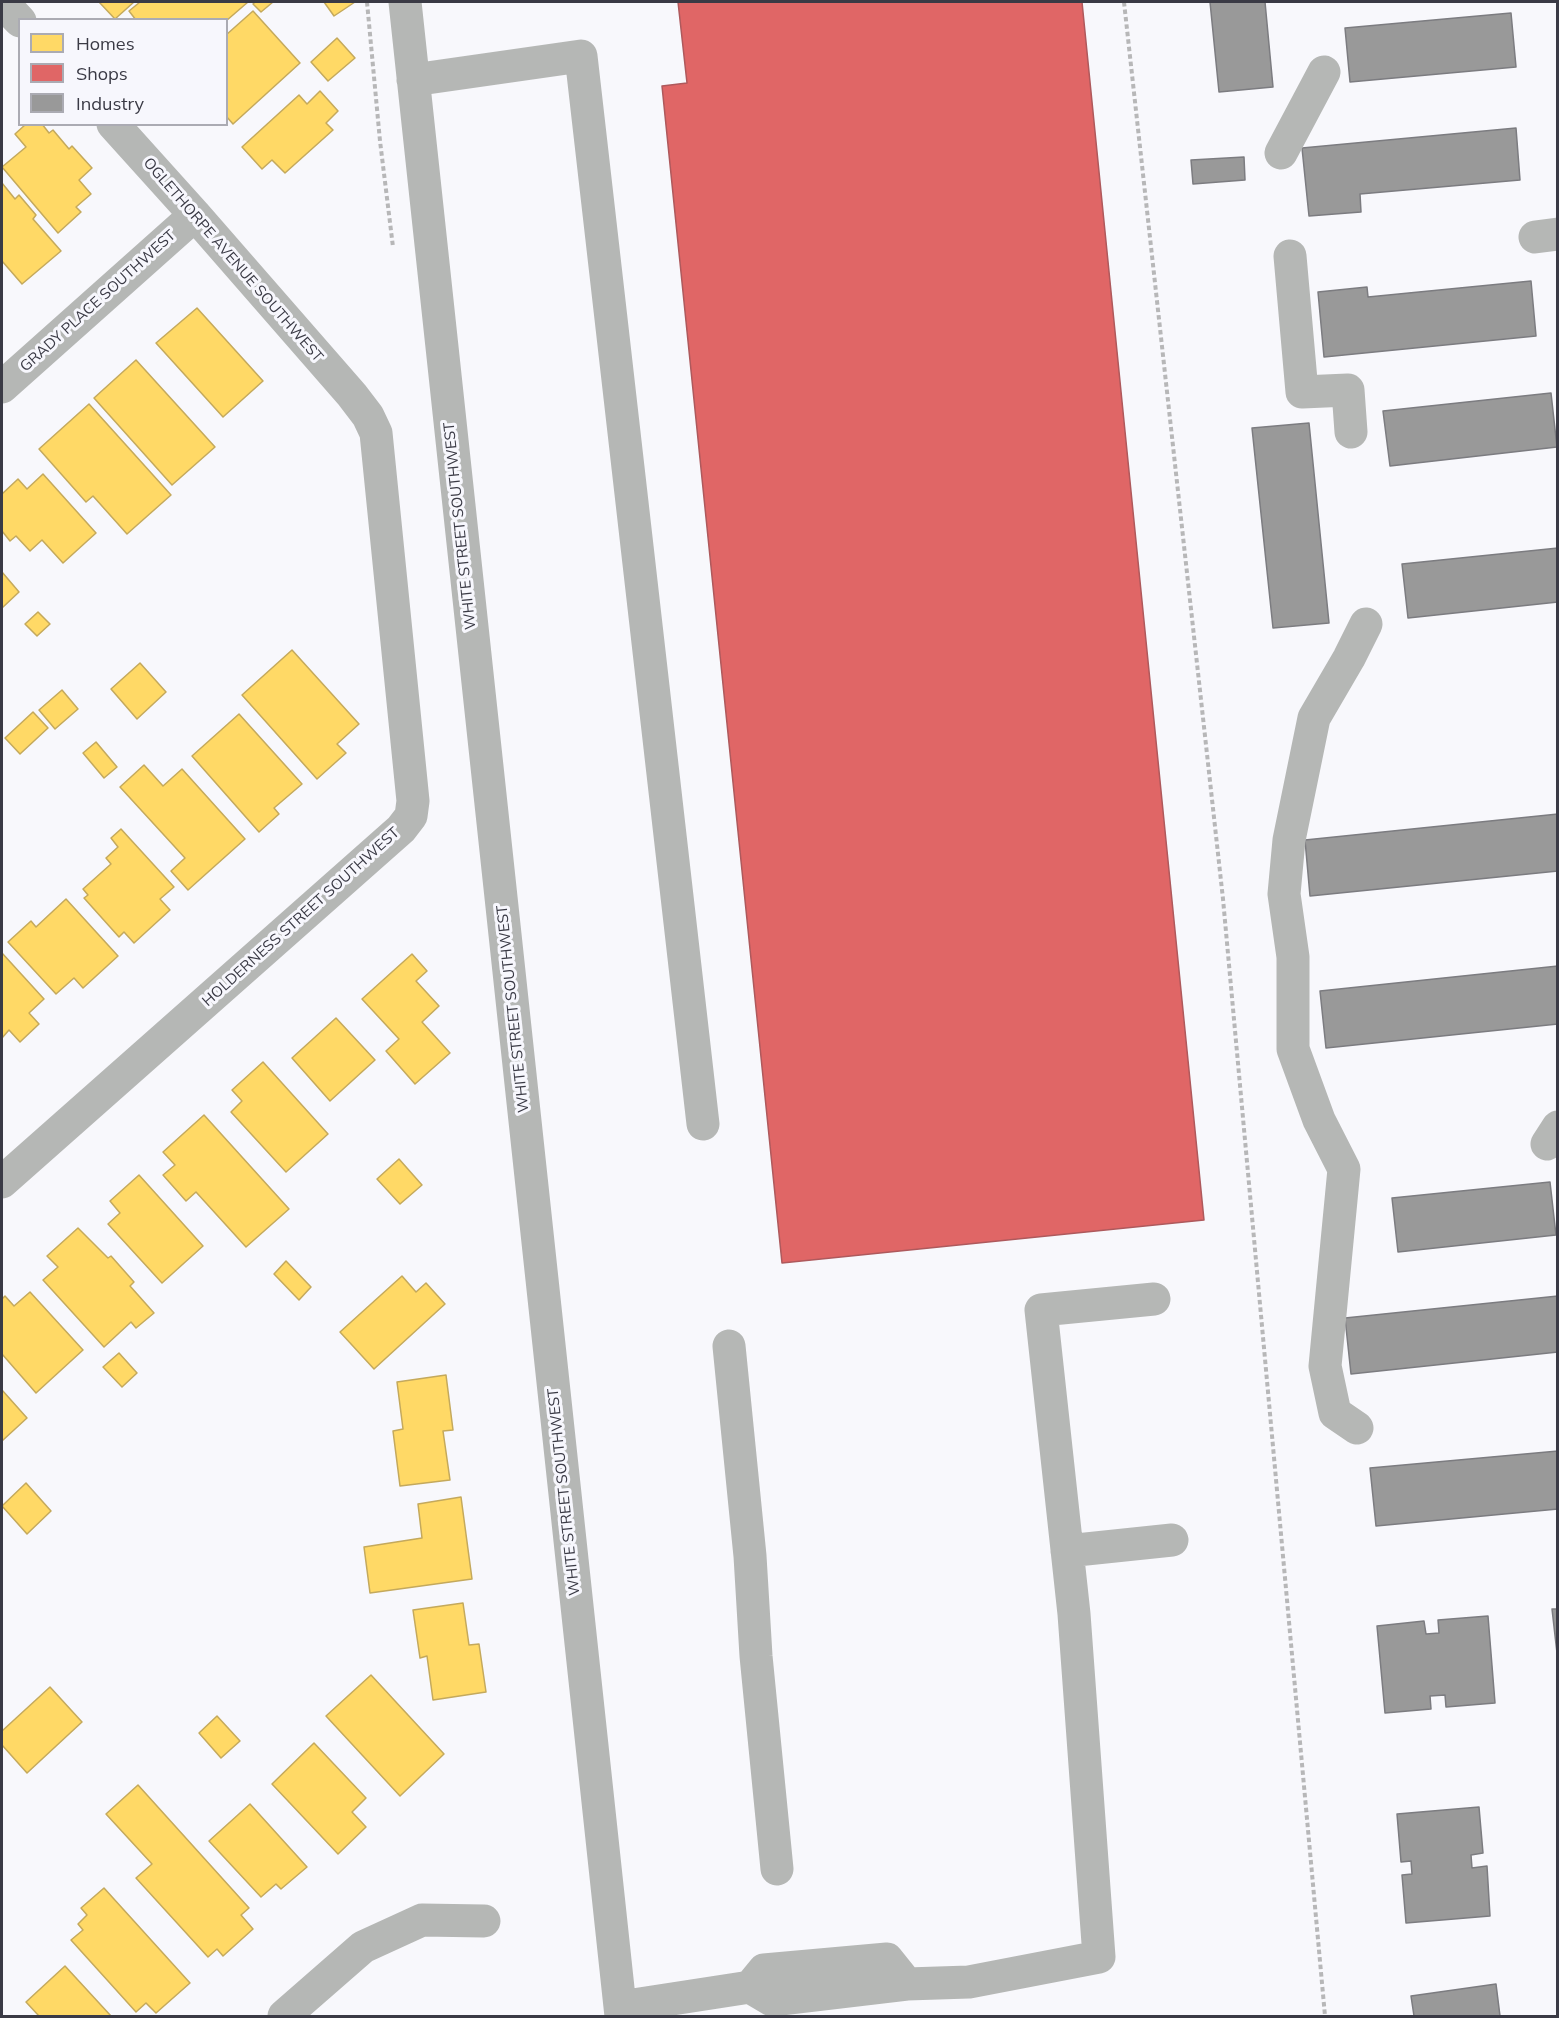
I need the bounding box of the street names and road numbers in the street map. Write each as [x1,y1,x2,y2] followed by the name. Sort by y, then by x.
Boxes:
[139,154,327,366] street label: OGLETHORPE AVENUE SOUTHWEST
[16,226,180,376] street label: GRADY PLACE SOUTHWEST
[440,421,480,631] street label: WHITE STREET SOUTHWEST
[199,824,403,1010] street label: HOLDERNESS STREET SOUTHWEST
[493,904,533,1114] street label: WHITE STREET SOUTHWEST
[544,1387,584,1597] street label: WHITE STREET SOUTHWEST

